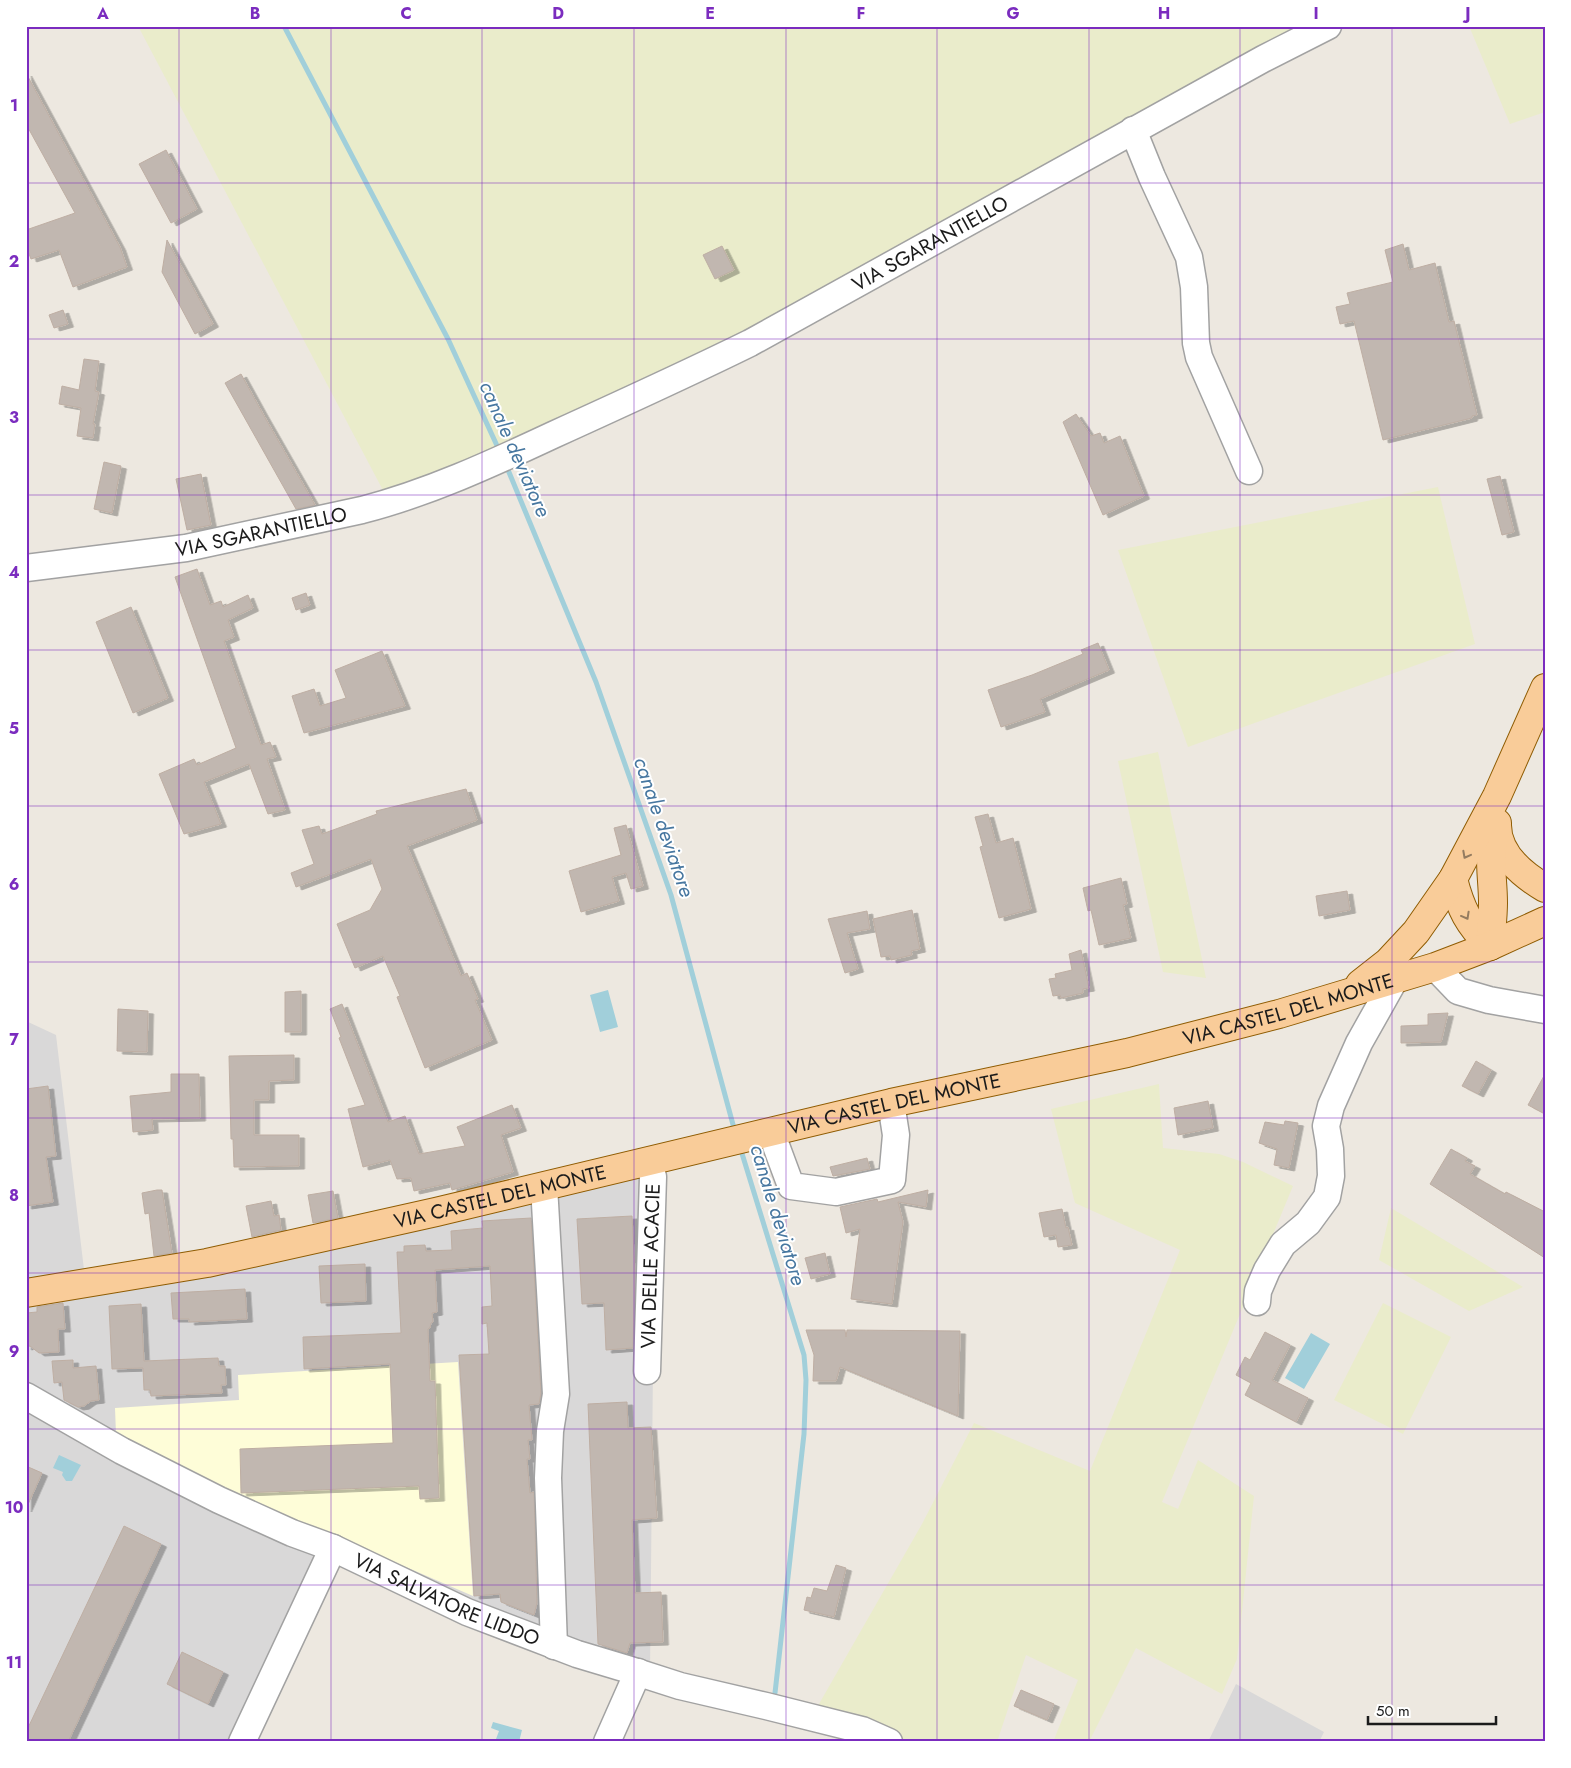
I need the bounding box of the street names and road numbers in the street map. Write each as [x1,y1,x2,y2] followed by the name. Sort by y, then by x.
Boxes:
[847,188,1013,298] street label: VIA SGARANTIELLO
[174,499,349,564] street label: VIA SGARANTIELLO
[1180,966,1397,1053] street label: VIA CASTEL DEL MONTE
[785,1066,1003,1142] street label: VIA CASTEL DEL MONTE
[391,1157,609,1235] street label: VIA CASTEL DEL MONTE
[633,1183,667,1349] street label: VIA DELLE ACACIE
[349,1545,544,1653] street label: VIA SALVATORE LIDDO

